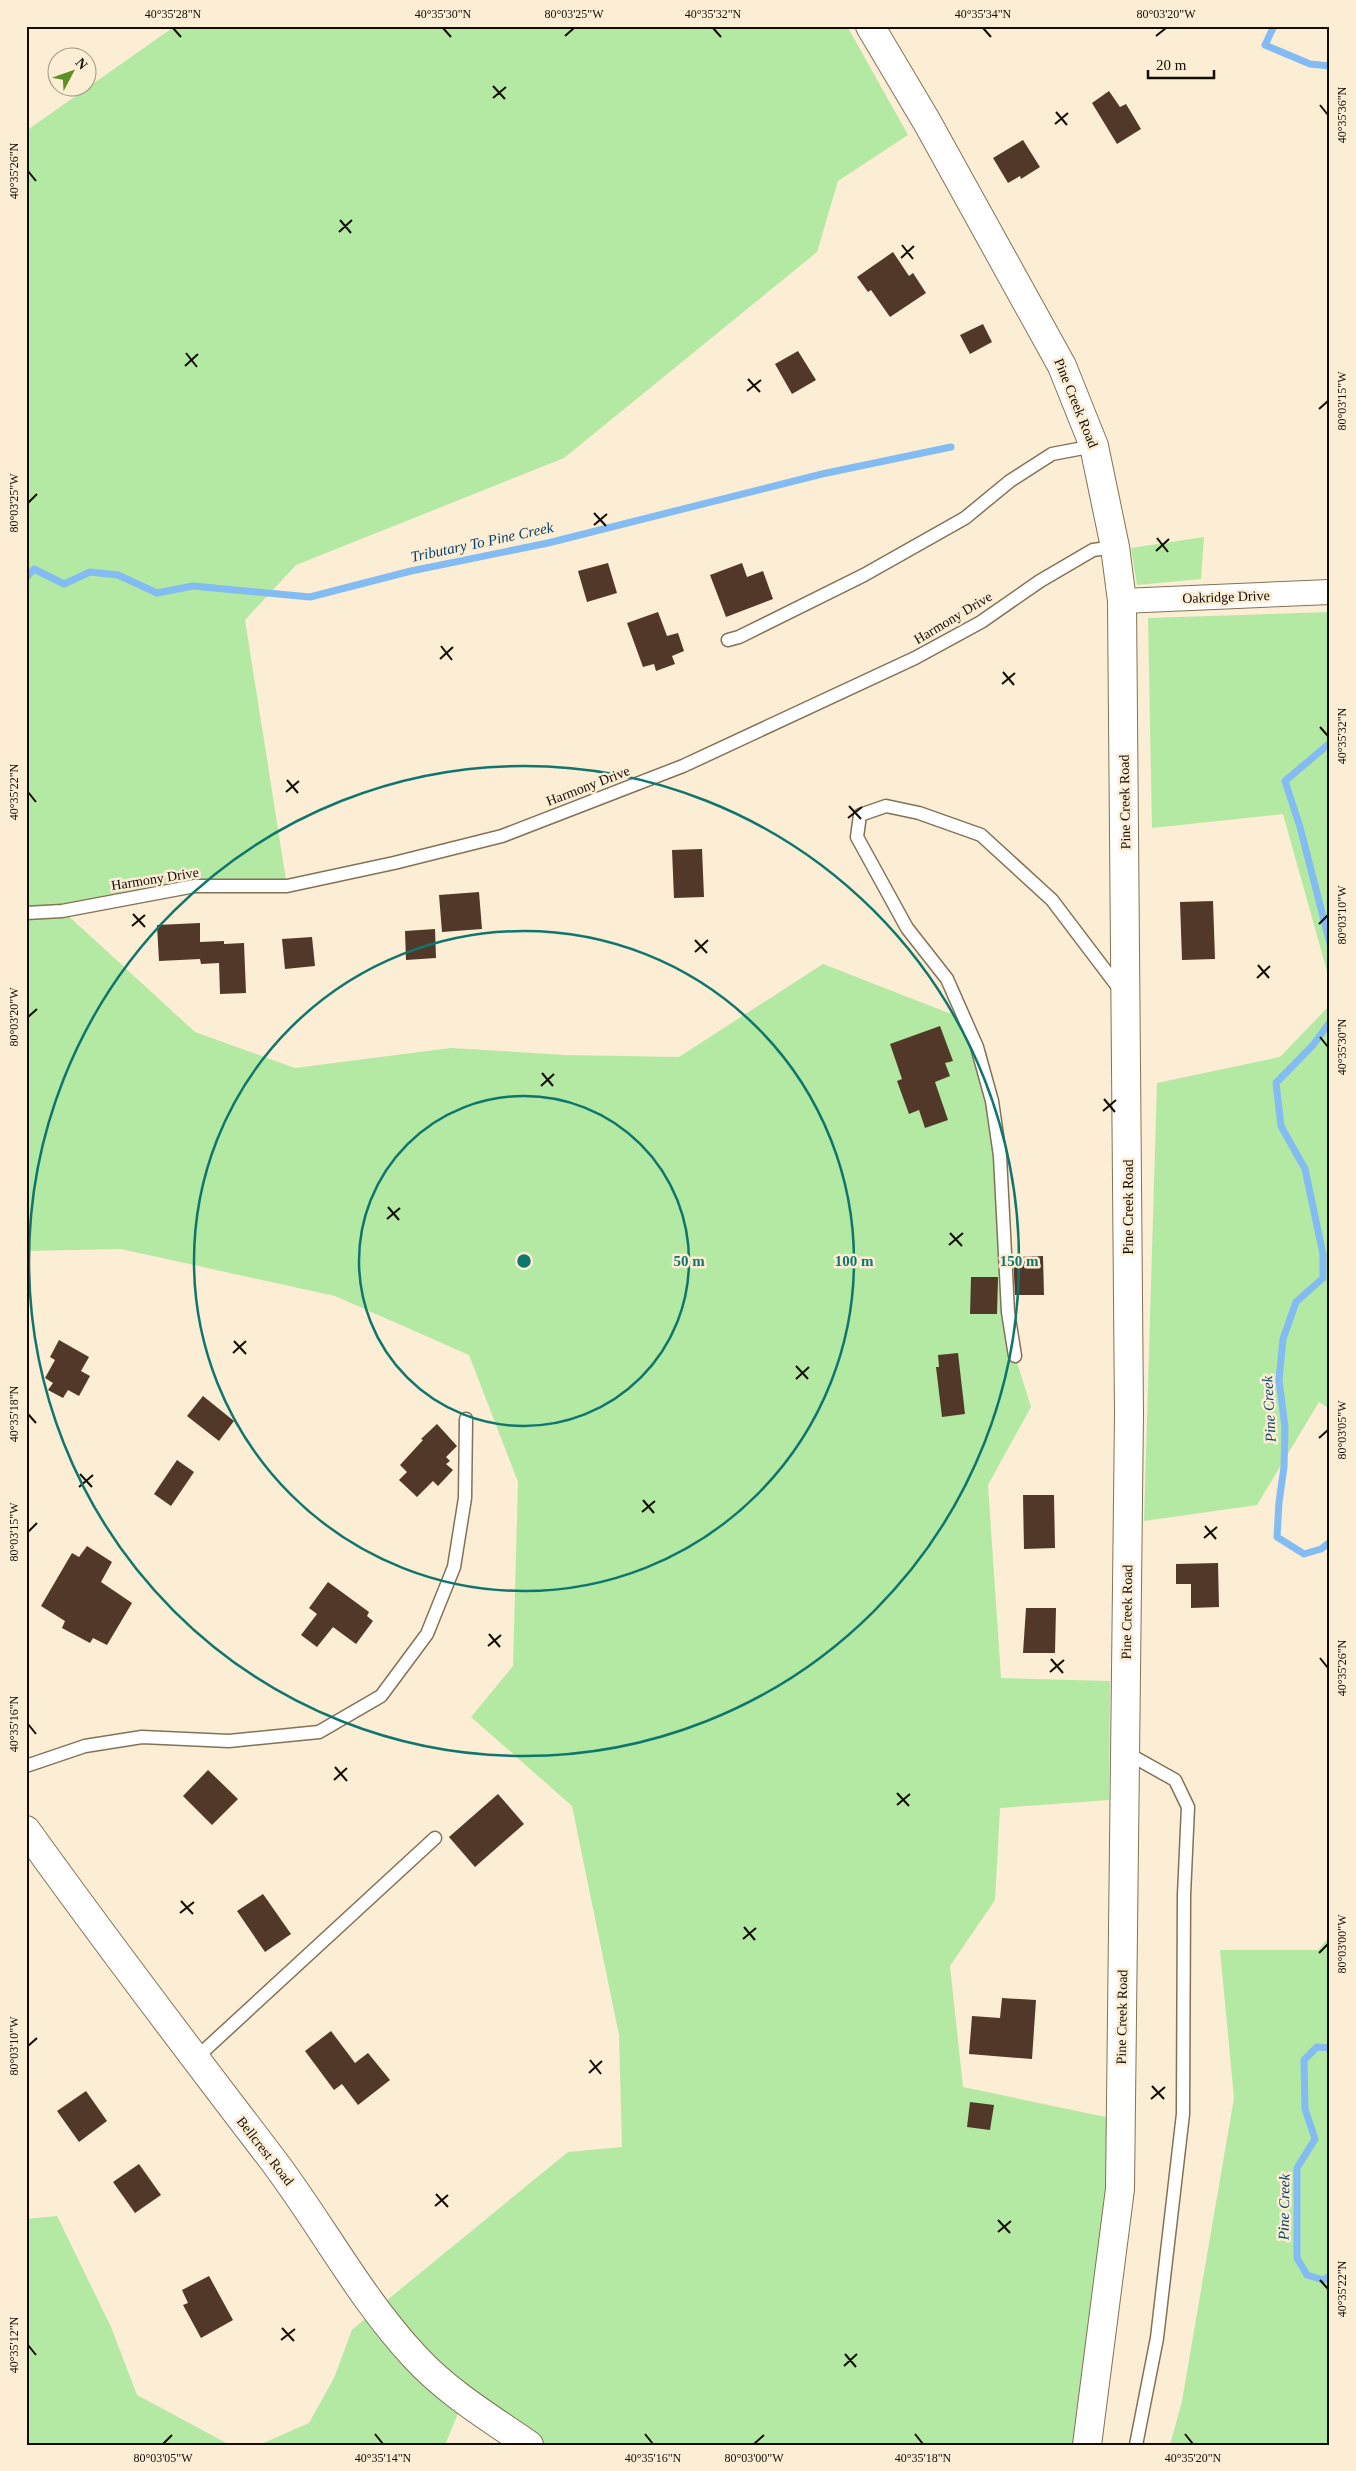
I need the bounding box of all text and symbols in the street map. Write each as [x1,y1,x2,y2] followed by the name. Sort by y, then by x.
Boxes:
[145,7,202,21] text: 40°35'28"N
[415,7,472,21] text: 40°35'30"N
[544,7,604,21] text: 80°03'25"W
[685,7,742,21] text: 40°35'32"N
[955,7,1012,21] text: 40°35'34"N
[1136,7,1196,21] text: 80°03'20"W
[48,48,98,98] north arrow
[1148,48,1215,80] scale bar
[72,55,90,73] text: N
[1156,57,1187,73] text: 20 m
[1335,86,1349,143] text: 40°35'36"N
[7,142,21,199] text: 40°35'26"N
[1051,356,1101,450] street label: Pine Creek Road
[1335,371,1349,431] text: 80°03'15"W
[7,473,21,533] text: 80°03'25"W
[409,519,555,565] water label: Tributary To Pine Creek
[1182,588,1270,606] street label: Oakridge Drive
[911,589,995,647] street label: Harmony Drive
[1335,707,1349,764] text: 40°35'32"N
[1117,754,1133,850] street label: Pine Creek Road
[7,763,21,820] text: 40°35'22"N
[544,763,632,809] street label: Harmony Drive
[110,865,200,893] street label: Harmony Drive
[1335,885,1349,945] text: 80°03'10"W
[7,987,21,1047] text: 80°03'20"W
[1335,1018,1349,1075] text: 40°35'30"N
[1121,1160,1136,1254] street label: Pine Creek Road
[515,1252,533,1270] centre of rings
[673,1253,705,1269] text: 50 m
[835,1253,874,1269] text: 100 m
[1000,1253,1039,1269] text: 150 m
[1259,1375,1279,1444] water label: Pine Creek
[7,1385,21,1442] text: 40°35'18"N
[1335,1400,1349,1460] text: 80°03'05"W
[7,1502,21,1562] text: 80°03'15"W
[1119,1564,1135,1660] street label: Pine Creek Road
[1335,1639,1349,1696] text: 40°35'26"N
[7,1695,21,1752] text: 40°35'16"N
[1335,1914,1349,1974] text: 80°03'00"W
[1114,1969,1130,2065] street label: Pine Creek Road
[7,2016,21,2076] text: 80°03'10"W
[234,2114,296,2188] street label: Bellcrest Road
[1275,2173,1293,2241] water label: Pine Creek
[1335,2260,1349,2317] text: 40°35'22"N
[7,2316,21,2373] text: 40°35'12"N
[133,2451,193,2465] text: 80°03'05"W
[355,2451,412,2465] text: 40°35'14"N
[625,2451,682,2465] text: 40°35'16"N
[724,2451,784,2465] text: 80°03'00"W
[895,2451,952,2465] text: 40°35'18"N
[1165,2451,1222,2465] text: 40°35'20"N

